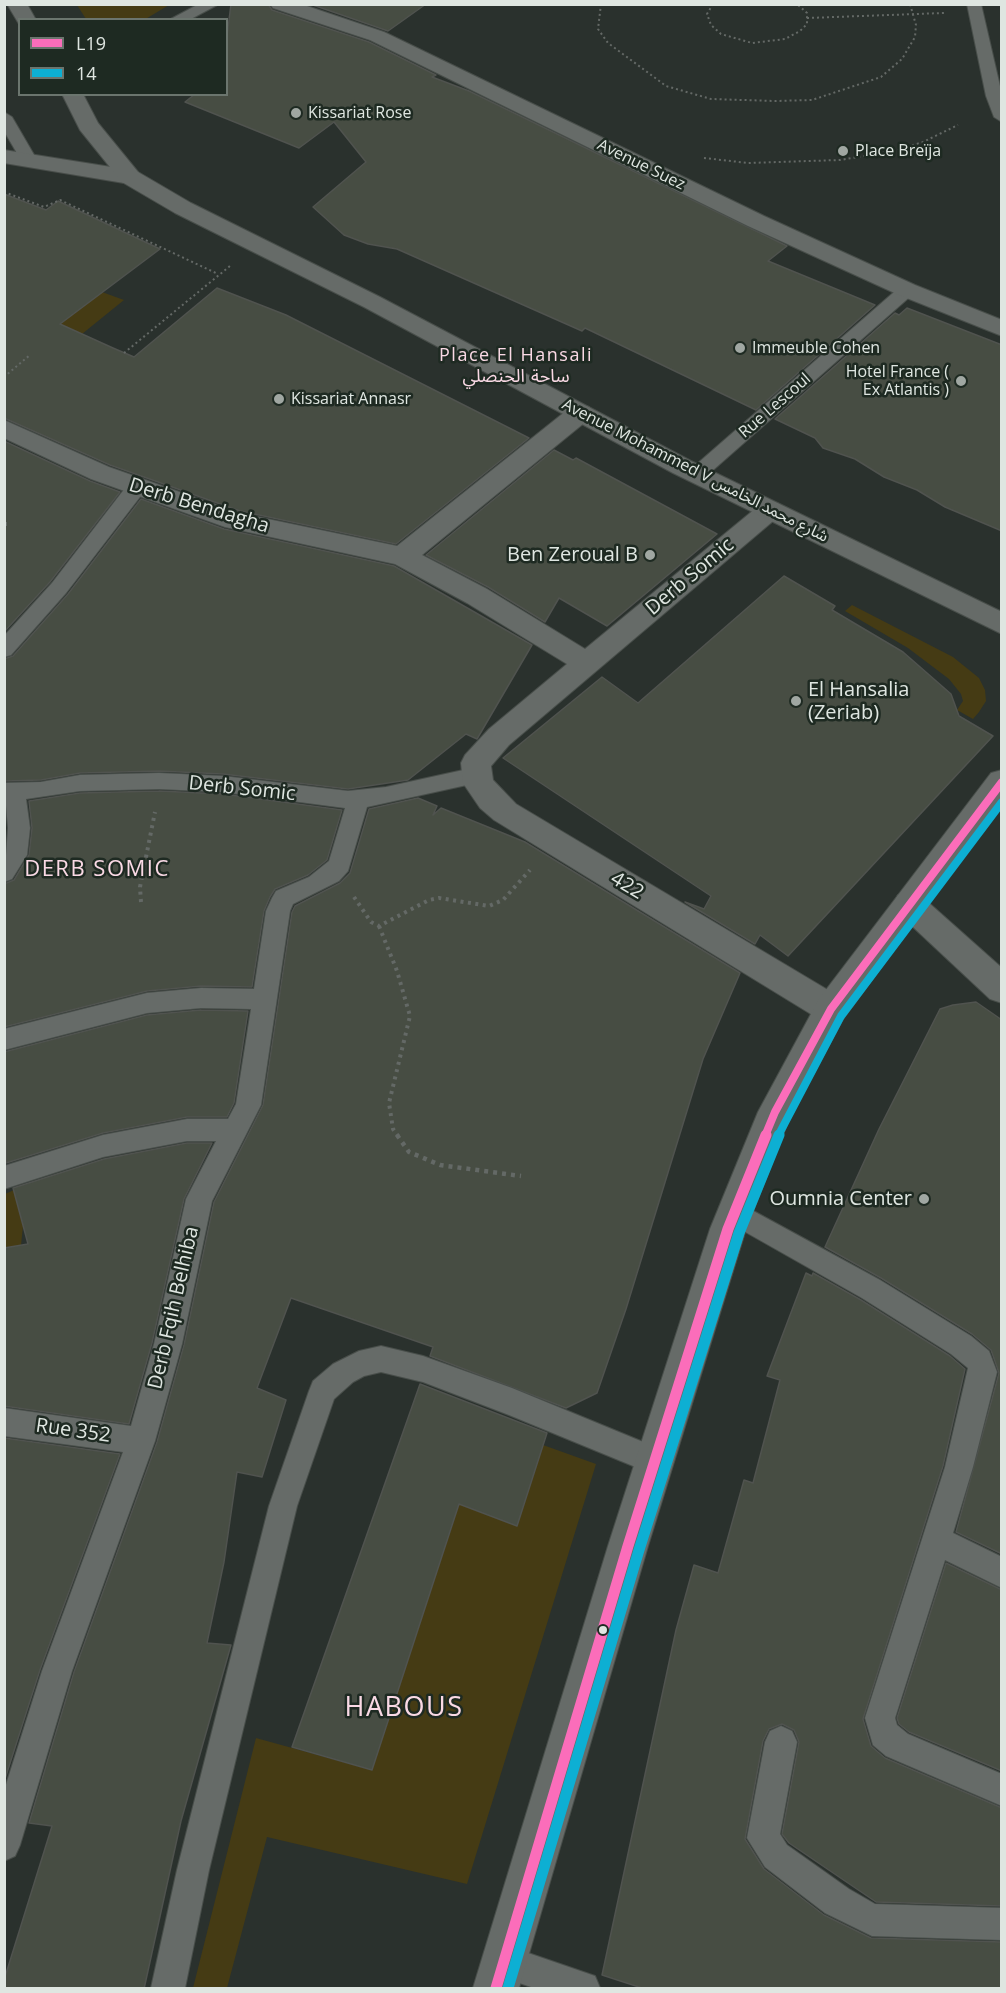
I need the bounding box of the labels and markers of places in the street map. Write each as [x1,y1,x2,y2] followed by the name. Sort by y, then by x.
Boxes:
[308,103,411,123] place label: Kissariat Rose
[289,106,303,120] marker: Kissariat Rose
[855,141,941,161] place label: Place Breïja
[836,144,850,158] marker: Place Breïja
[752,338,880,358] place label: Immeuble Cohen
[733,341,747,355] marker: Immeuble Cohen
[846,362,949,400] place label: Hotel France ( Ex Atlantis )
[954,374,968,388] marker: Hotel France ( Ex Atlantis )
[291,389,411,409] place label: Kissariat Annasr
[272,392,286,406] marker: Kissariat Annasr
[507,543,638,567] place label: Ben Zeroual B
[643,548,657,562] marker: Ben Zeroual B
[808,678,909,725] place label: El Hansalia (Zeriab)
[789,694,803,708] marker: El Hansalia (Zeriab)
[769,1187,912,1211] place label: Oumnia Center
[917,1192,931,1206] marker: Oumnia Center
[597,1624,609,1636] unlabelled marker

